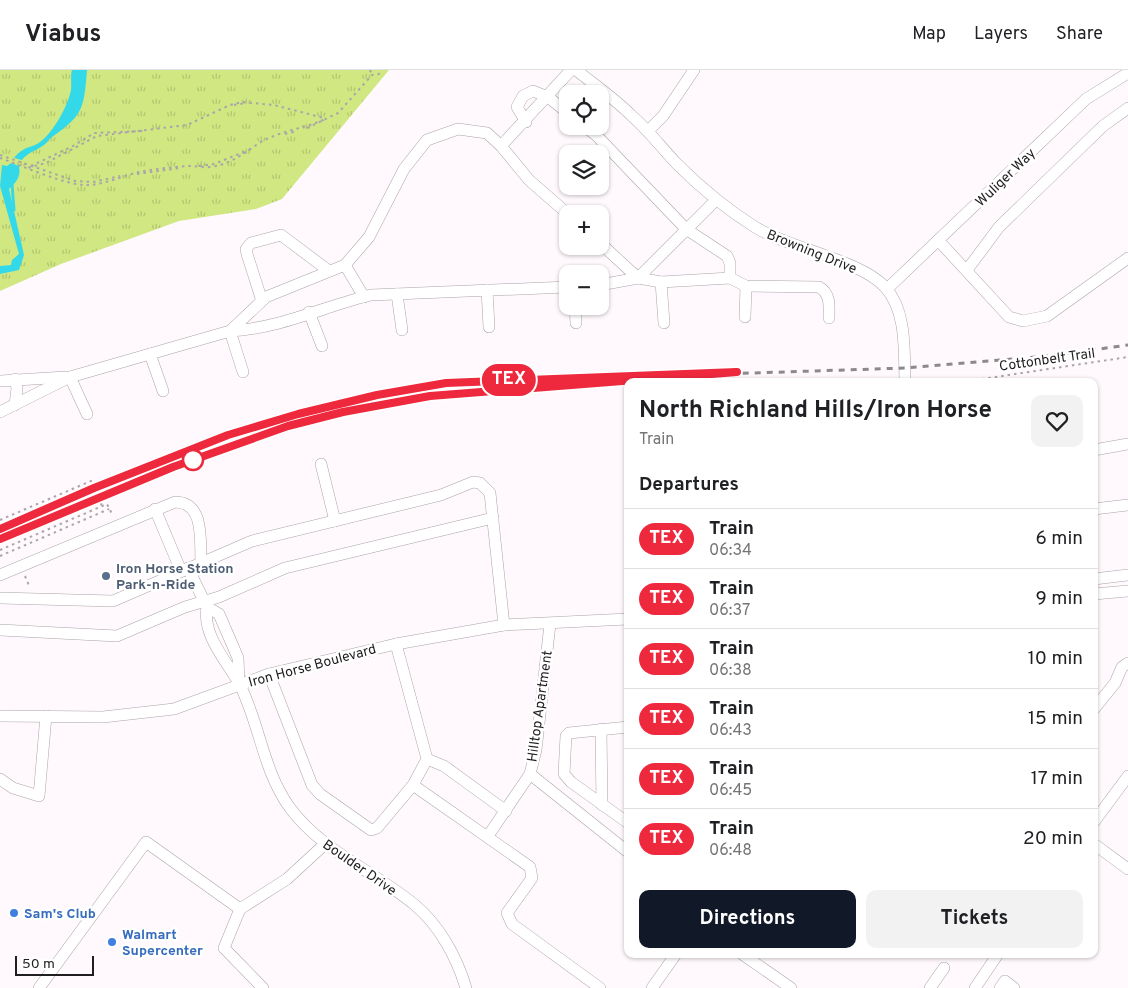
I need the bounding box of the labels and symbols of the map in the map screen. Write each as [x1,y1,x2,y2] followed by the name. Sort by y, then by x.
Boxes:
[972,145,1040,211] street label: Wuliger Way
[764,227,859,278] street label: Browning Drive
[998,345,1096,376] street label: Cottonbelt Trail
[480,364,538,396] line badge: TEX
[182,449,204,471] unlabelled marker
[116,561,234,594] place label: Iron Horse Station Park-n-Ride
[100,570,112,582] marker: Iron Horse Station Park-n-Ride
[247,641,378,692] street label: Iron Horse Boulevard
[524,649,557,763] street label: Hilltop Apartment
[319,837,399,900] street label: Boulder Drive
[24,906,96,923] place label: Sam's Club
[8,907,20,919] marker: Sam's Club
[122,927,203,960] place label: Walmart Supercenter
[106,936,118,948] marker: Walmart Supercenter
[15,953,94,976] scale bar

